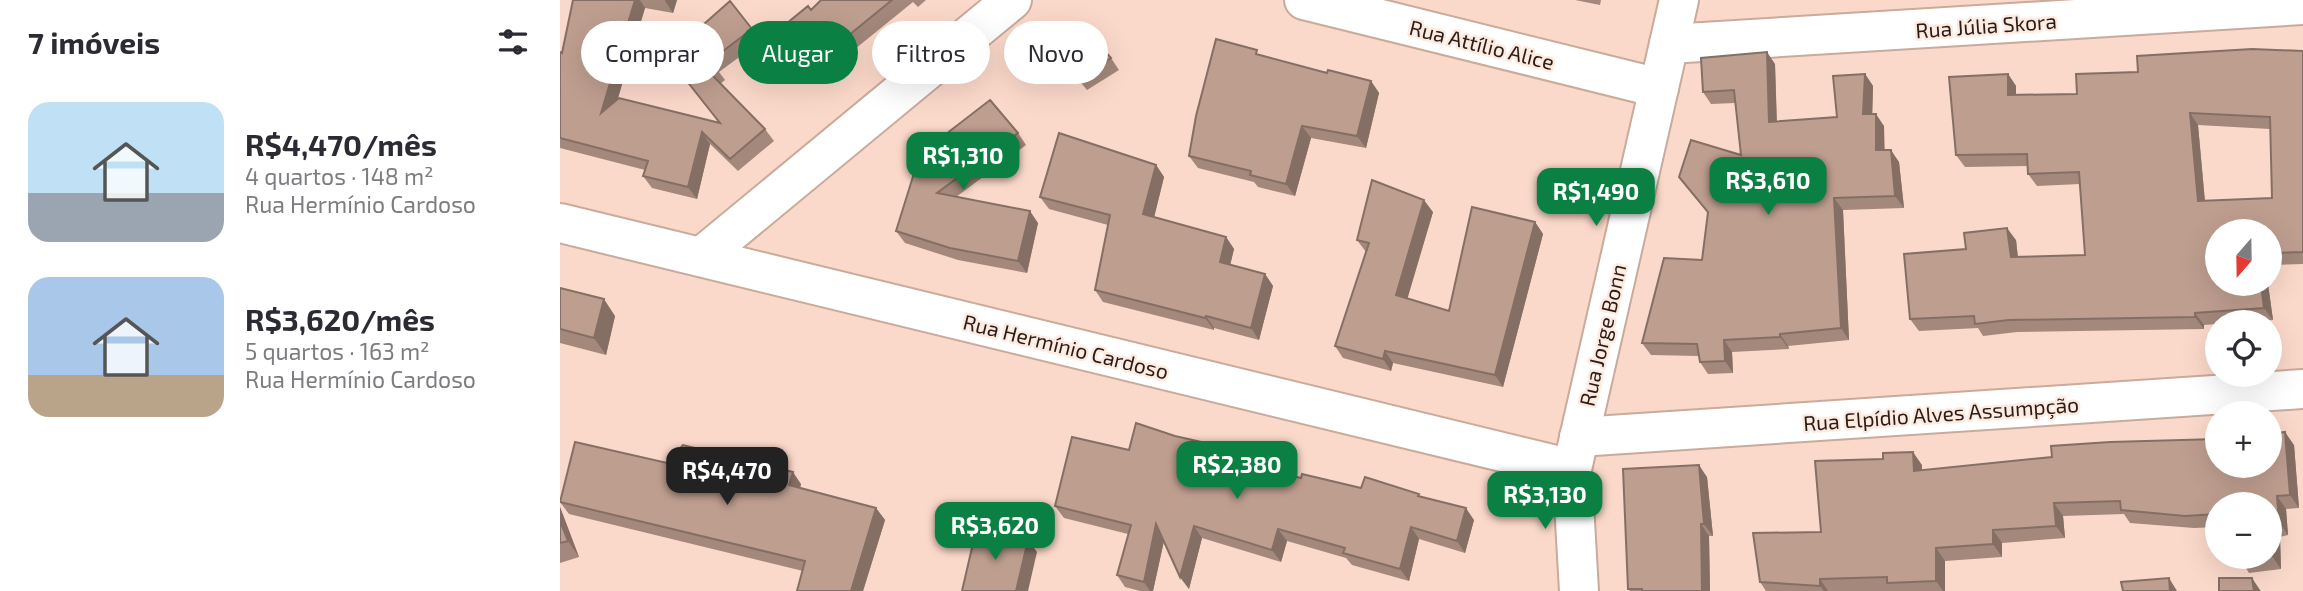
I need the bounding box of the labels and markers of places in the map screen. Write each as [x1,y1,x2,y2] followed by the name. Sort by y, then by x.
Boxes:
[898,132,1028,192] pin: R$1,310
[1703,158,1833,217] pin: R$3,610
[1531,168,1661,228] pin: R$1,490
[1172,442,1302,501] pin: R$2,380
[662,448,792,507] pin: R$4,470
[1480,472,1610,531] pin: R$3,130
[930,503,1060,562] pin: R$3,620

